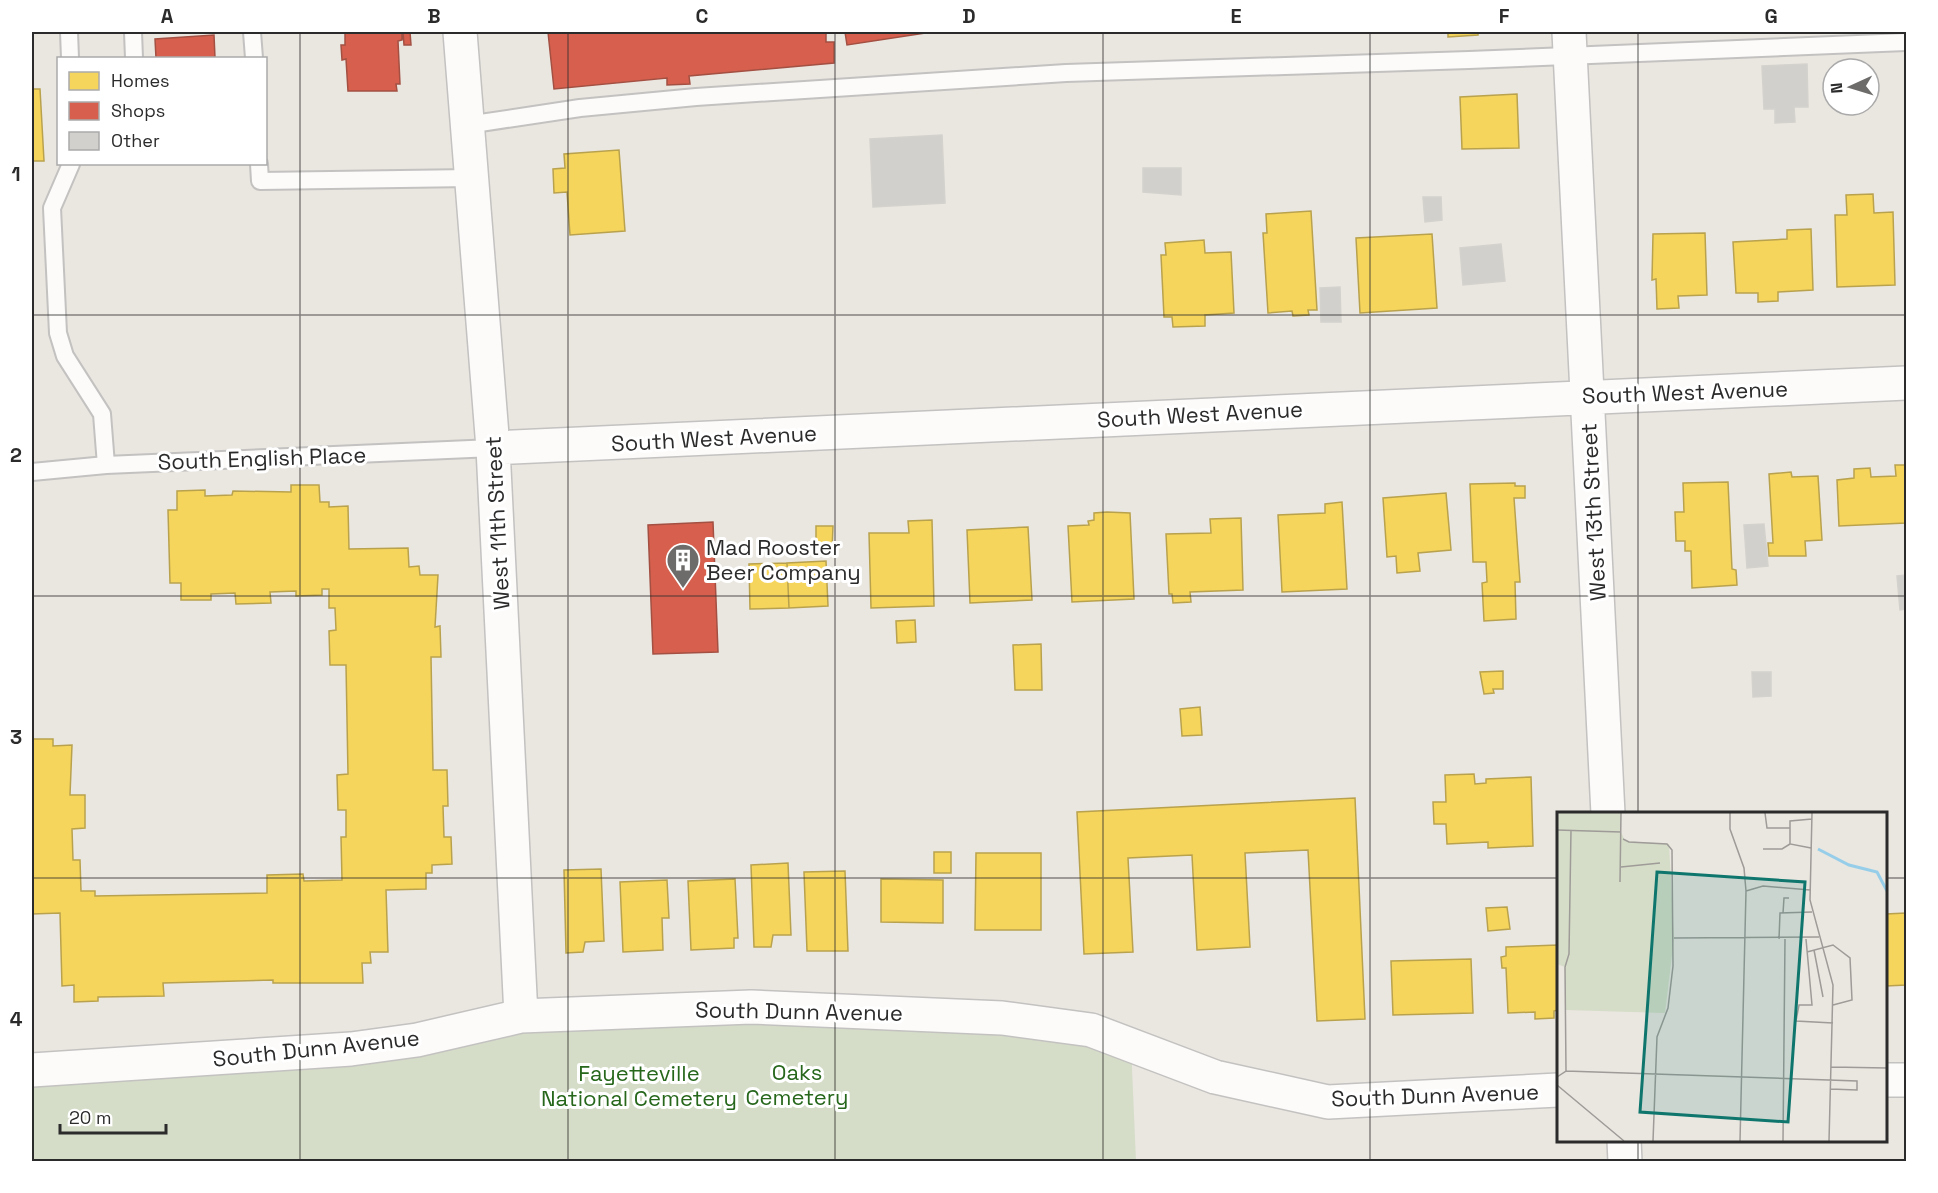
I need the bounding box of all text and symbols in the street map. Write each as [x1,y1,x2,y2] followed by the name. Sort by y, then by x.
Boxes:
[161,3,174,29] text: A
[427,3,441,29] text: B
[696,3,709,29] text: C
[962,3,976,29] text: D
[1230,3,1242,29] text: E
[1499,3,1510,29] text: F
[1764,3,1778,29] text: G
[57,57,267,165] legend
[1821,57,1881,117] north arrow
[111,69,170,92] text: Homes
[1826,82,1847,94] text: N
[111,99,165,122] text: Shops
[111,129,160,152] text: Other
[11,161,21,187] text: 1
[1582,374,1788,410] street label: South West Avenue
[1096,395,1304,433] street label: South West Avenue
[610,419,818,457] street label: South West Avenue
[1574,422,1612,602] street label: West 13th Street
[478,435,516,611] street label: West 11th Street
[157,440,367,476] street label: South English Place
[10,442,22,468] text: 2
[706,533,861,586] place label: Mad Rooster Beer Company
[665,542,701,589] building icon: Mad Rooster Beer Company
[10,724,22,750] text: 3
[1557,812,1887,1142] inset map
[695,995,903,1027] street label: South Dunn Avenue
[10,1006,23,1032] text: 4
[211,1023,421,1073] street label: South Dunn Avenue
[745,1058,849,1111] park label: Oaks Cemetery
[541,1059,737,1112] park label: Fayetteville National Cemetery
[1331,1077,1539,1113] street label: South Dunn Avenue
[60,1097,166,1135] scale bar
[69,1106,112,1129] text: 20 m

